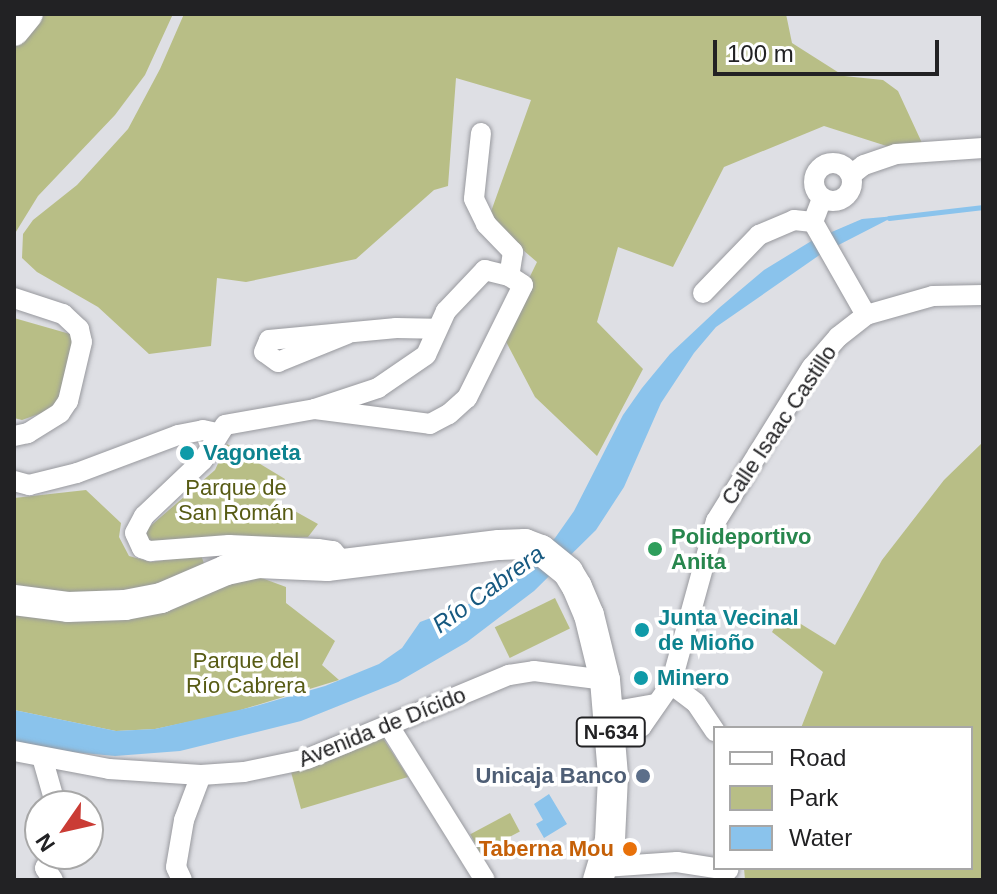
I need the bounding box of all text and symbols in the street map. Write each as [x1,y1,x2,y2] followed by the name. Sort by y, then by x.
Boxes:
[717,24,943,74] scale bar
[727,40,794,67] text: 100 m
[716,340,842,510] street label: Calle Isaac Castillo
[203,440,301,466] place label: Vagoneta
[178,444,196,462] marker: Vagoneta
[178,474,294,526] park label: Parque de San Román
[671,523,812,574] place label: Polideportivo Anita
[427,539,549,639] water label: Río Cabrera
[646,540,664,558] marker: Polideportivo Anita
[658,604,799,656] place label: Junta Vecinal de Mioño
[633,621,651,639] marker: Junta Vecinal de Mioño
[186,647,306,698] park label: Parque del Río Cabrera
[657,665,729,691] place label: Minero
[632,669,650,687] marker: Minero
[294,681,470,773] street label: Avenida de Dícido
[575,716,647,748] road number: N-634
[713,726,973,870] legend
[789,744,846,771] text: Road
[475,763,627,789] place label: Unicaja Banco
[634,767,652,785] marker: Unicaja Banco
[789,784,838,811] text: Park
[24,790,104,870] north arrow
[789,824,852,851] text: Water
[31,829,60,856] text: N
[479,836,614,862] place label: Taberna Mou
[621,840,639,858] marker: Taberna Mou

